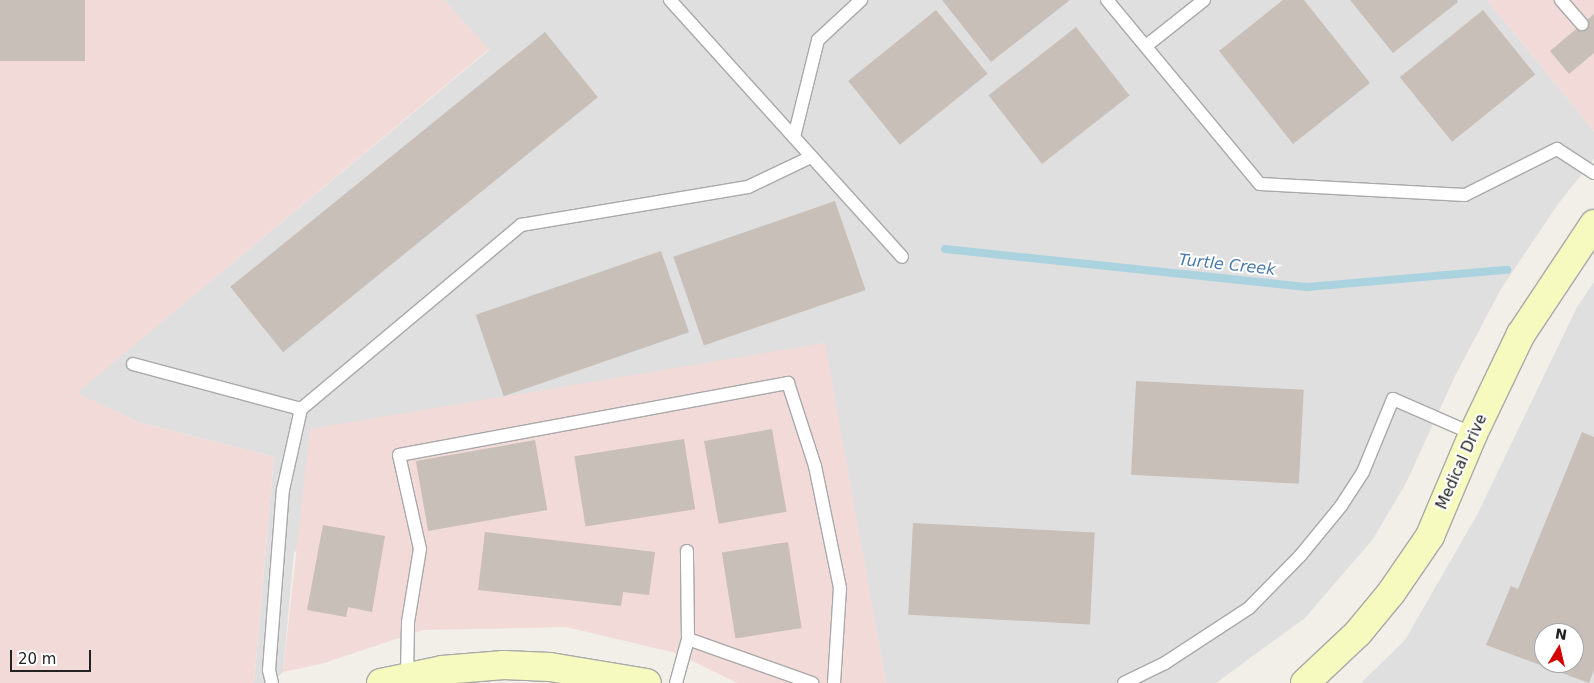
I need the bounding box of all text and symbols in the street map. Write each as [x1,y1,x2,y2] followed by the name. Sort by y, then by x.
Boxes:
[1178,250,1276,280] water label: Turtle Creek
[1433,412,1491,512] street label: Medical Drive
[1534,623,1584,673] north arrow
[1554,625,1568,643] text: N
[12,640,94,672] scale bar
[18,650,56,668] text: 20 m

